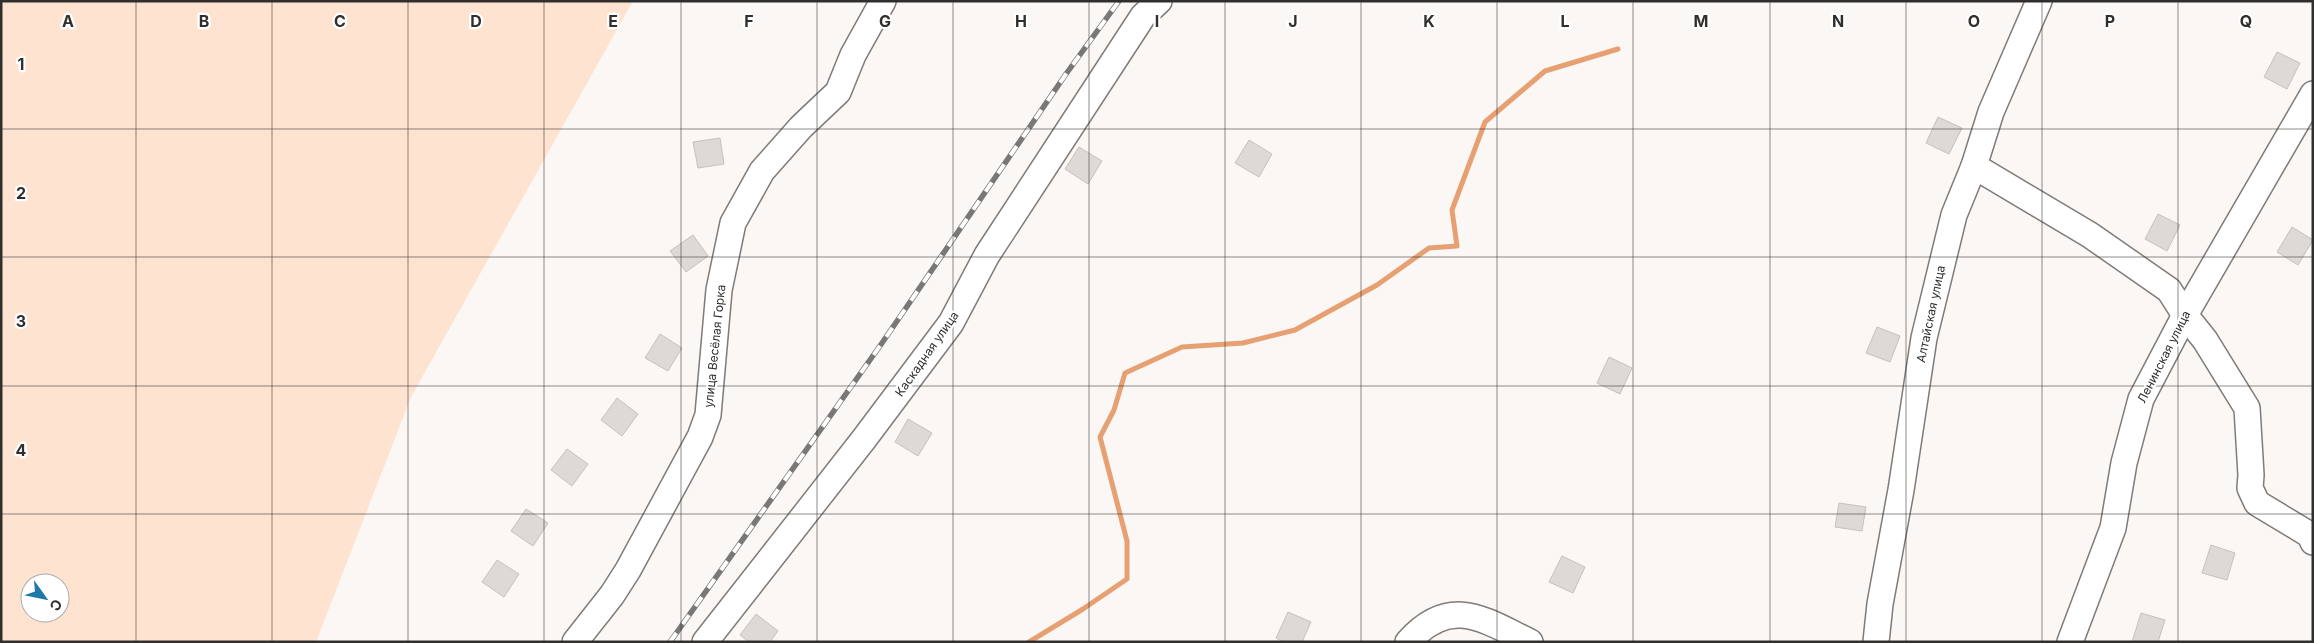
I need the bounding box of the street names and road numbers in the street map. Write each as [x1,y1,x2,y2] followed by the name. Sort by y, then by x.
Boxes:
[1913,264,1948,364] street label: Алтайская улица
[701,284,728,408] street label: улица Весёлая Горка
[892,308,962,399] street label: Каскадная улица
[2134,308,2193,405] street label: Ленинская улица

